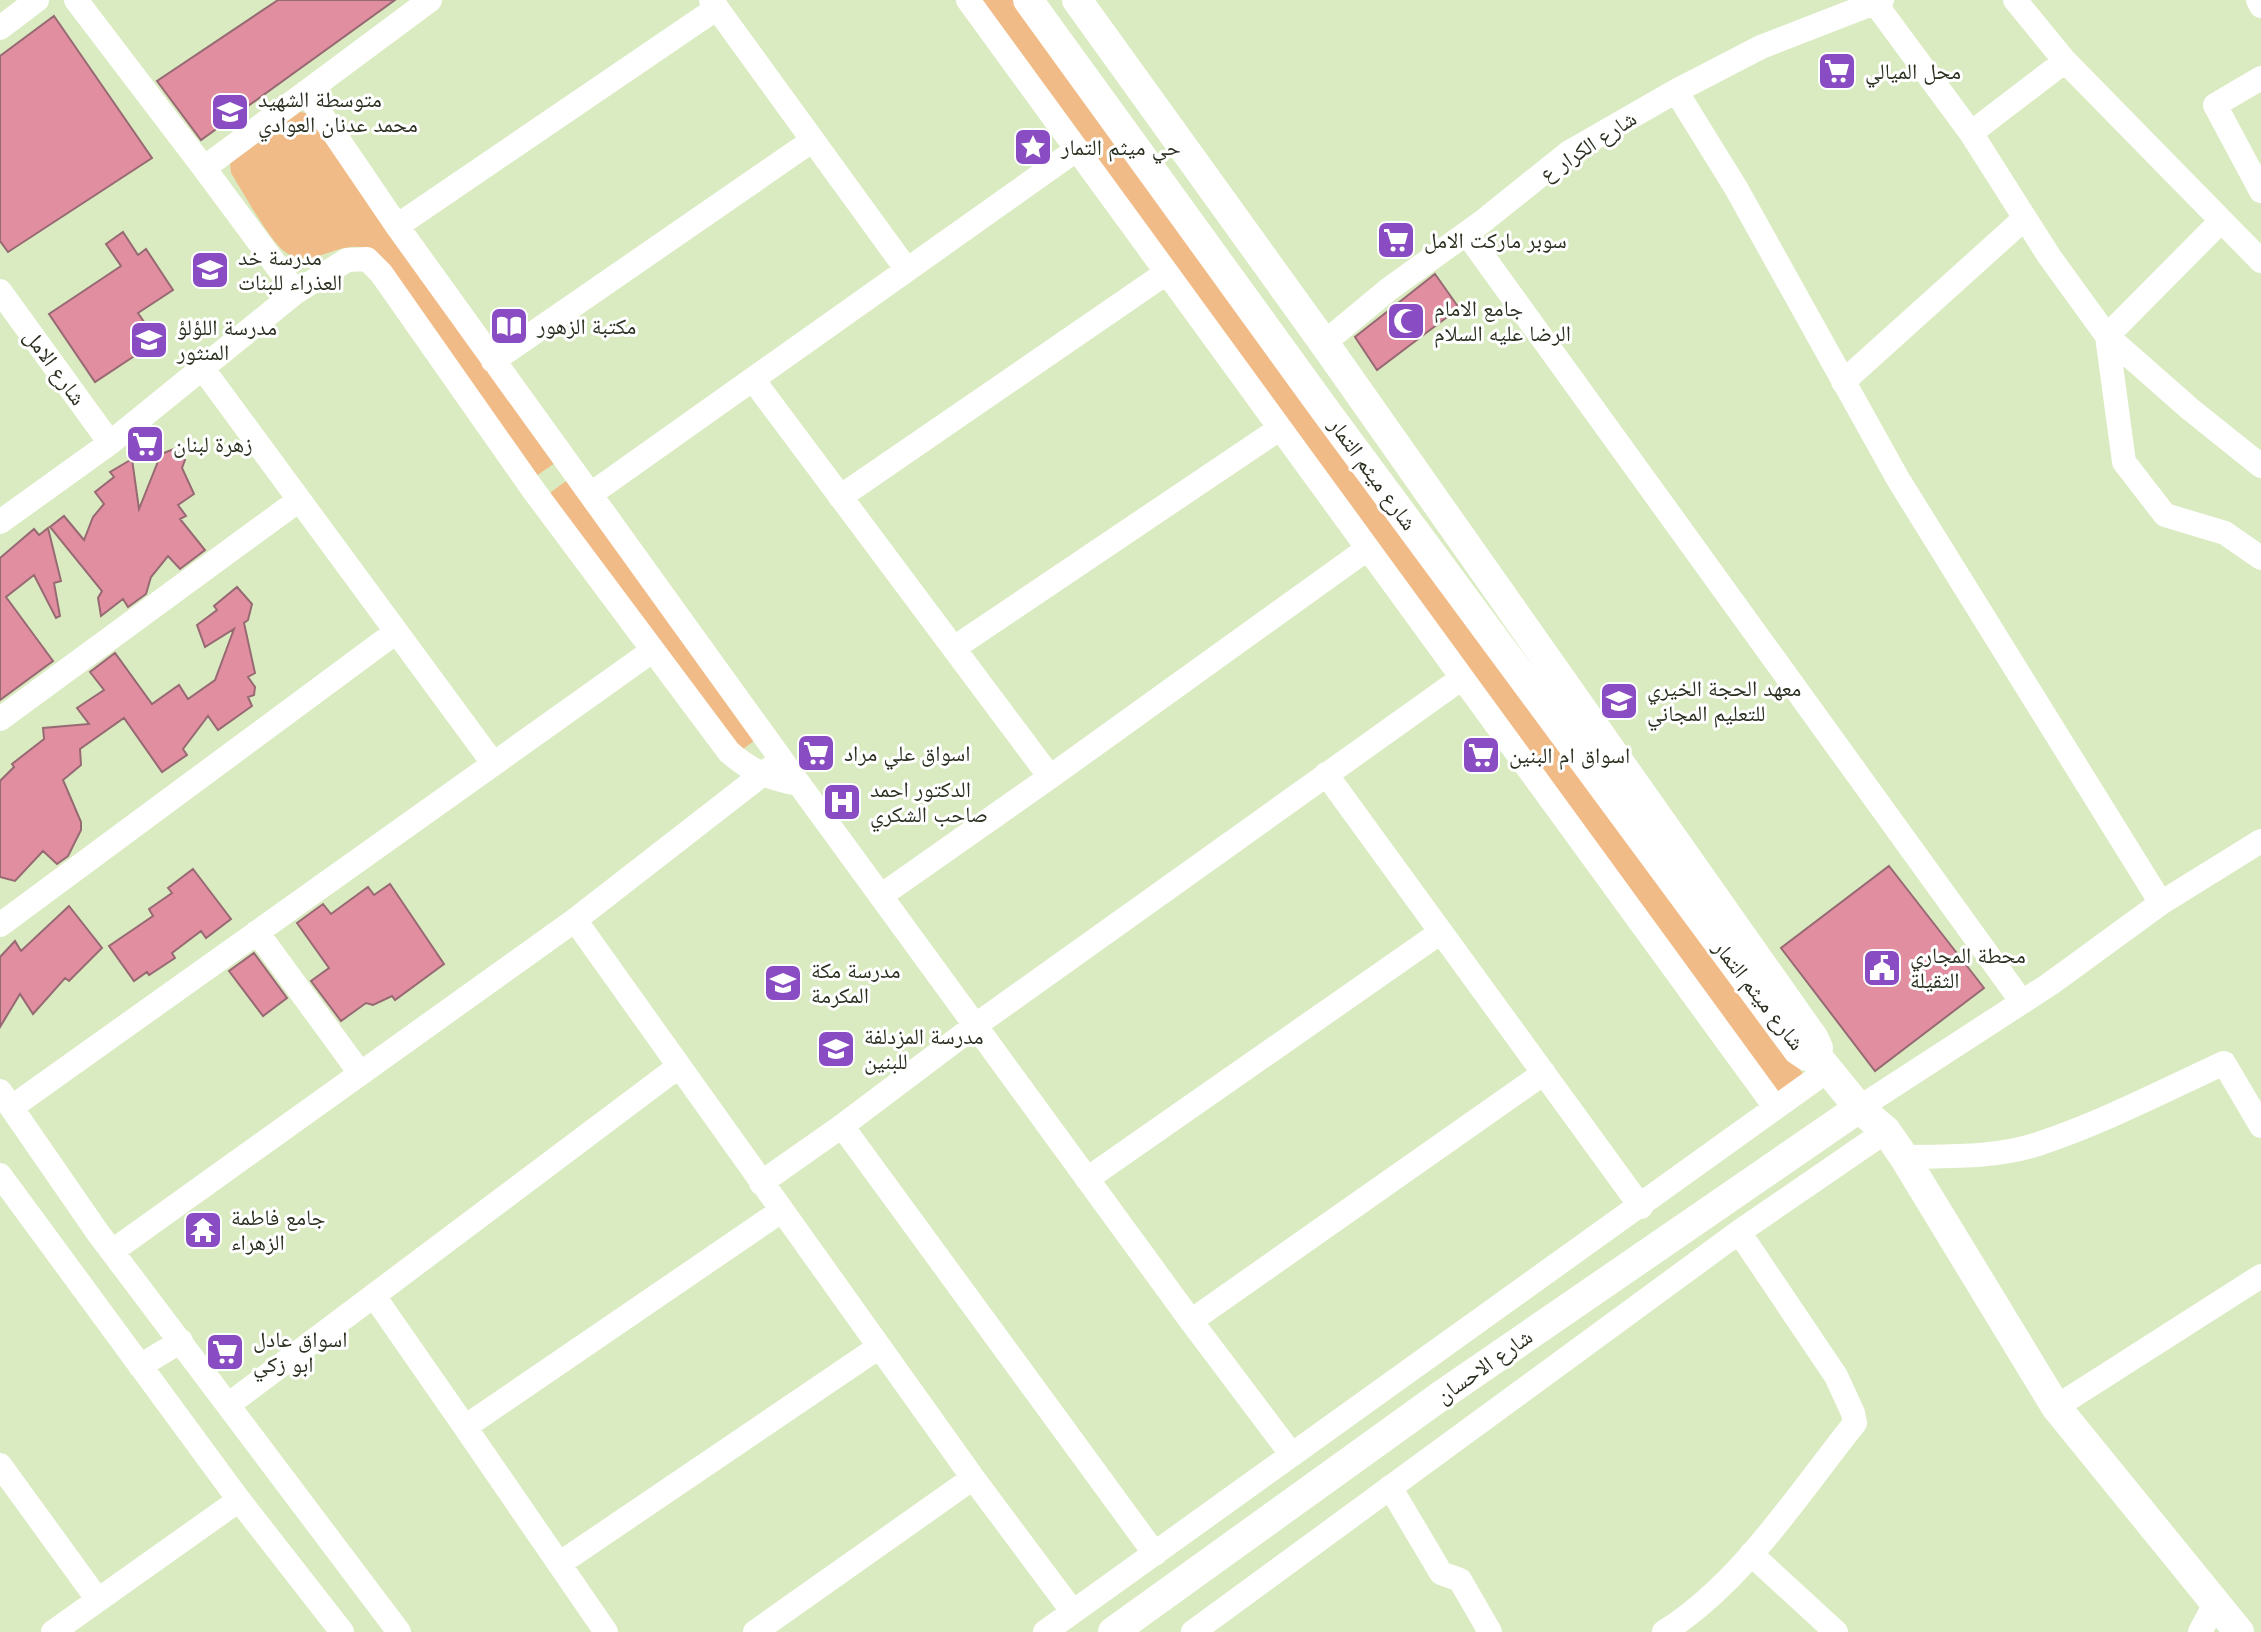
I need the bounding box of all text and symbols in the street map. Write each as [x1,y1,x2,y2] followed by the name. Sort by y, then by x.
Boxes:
[1816,50,1858,92] supermarket icon: محل الميالي
[1865,59,1961,88] place label: محل الميالي
[258,87,418,141] place label: متوسطة الشهيد محمد عدنان العوادي
[209,91,251,133] school or university icon: متوسطة الشهيد محمد عدنان العوادي
[1535,106,1641,187] street label: شارع الكرار ع
[1012,126,1054,168] place icon: حي ميثم التمار
[1060,135,1181,164] place label: حي ميثم التمار
[1375,219,1417,261] supermarket icon: سوبر ماركت الامل
[1424,228,1567,254] place label: سوبر ماركت الامل
[238,245,342,295] place label: مدرسة خد العذراء للبنات
[189,249,231,291] school or university icon: مدرسة خد العذراء للبنات
[1434,296,1571,348] place label: جامع الامام الرضا عليه السلام
[1385,300,1427,342] mosque icon: جامع الامام الرضا عليه السلام
[488,305,530,347] library icon: مكتبة الزهور
[536,314,636,339] place label: مكتبة الزهور
[176,315,277,365] place label: مدرسة اللؤلؤ المنثور
[128,319,170,361] school or university icon: مدرسة اللؤلؤ المنثور
[18,324,91,410] street label: شارع الامل
[1322,412,1422,536] street label: شارع ميثم التمار
[124,423,166,465] supermarket icon: زهرة لبنان
[173,432,253,458] place label: زهرة لبنان
[1647,676,1801,730] place label: معهد الحجة الخيري للتعليم المجاني
[1598,680,1640,722] school or university icon: معهد الحجة الخيري للتعليم المجاني
[795,732,837,774] supermarket icon: اسواق علي مراد
[1460,734,1502,776] supermarket icon: اسواق ام البنين
[844,741,971,770] place label: اسواق علي مراد
[1509,743,1630,770] place label: اسواق ام البنين
[870,777,988,831] place label: الدكتور احمد صاحب الشكري
[821,781,863,823] hospital icon: الدكتور احمد صاحب الشكري
[1706,934,1810,1056] street label: شارع ميثم التمار
[1910,943,2026,993] place label: محطة المجاري الثقيلة
[1861,947,1903,989] public building icon: محطة المجاري الثقيلة
[811,958,901,1008] place label: مدرسة مكة المكرمة
[762,962,804,1004] school or university icon: مدرسة مكة المكرمة
[864,1024,984,1075] place label: مدرسة المزدلفة للبنين
[815,1028,857,1070] school or university icon: مدرسة المزدلفة للبنين
[231,1205,326,1255] place label: جامع فاطمة الزهراء
[182,1209,224,1251] temple icon: جامع فاطمة الزهراء
[1431,1324,1537,1409] street label: شارع الاحسان
[253,1327,347,1381] place label: اسواق عادل ابو زكي
[204,1331,246,1373] supermarket icon: اسواق عادل ابو زكي

